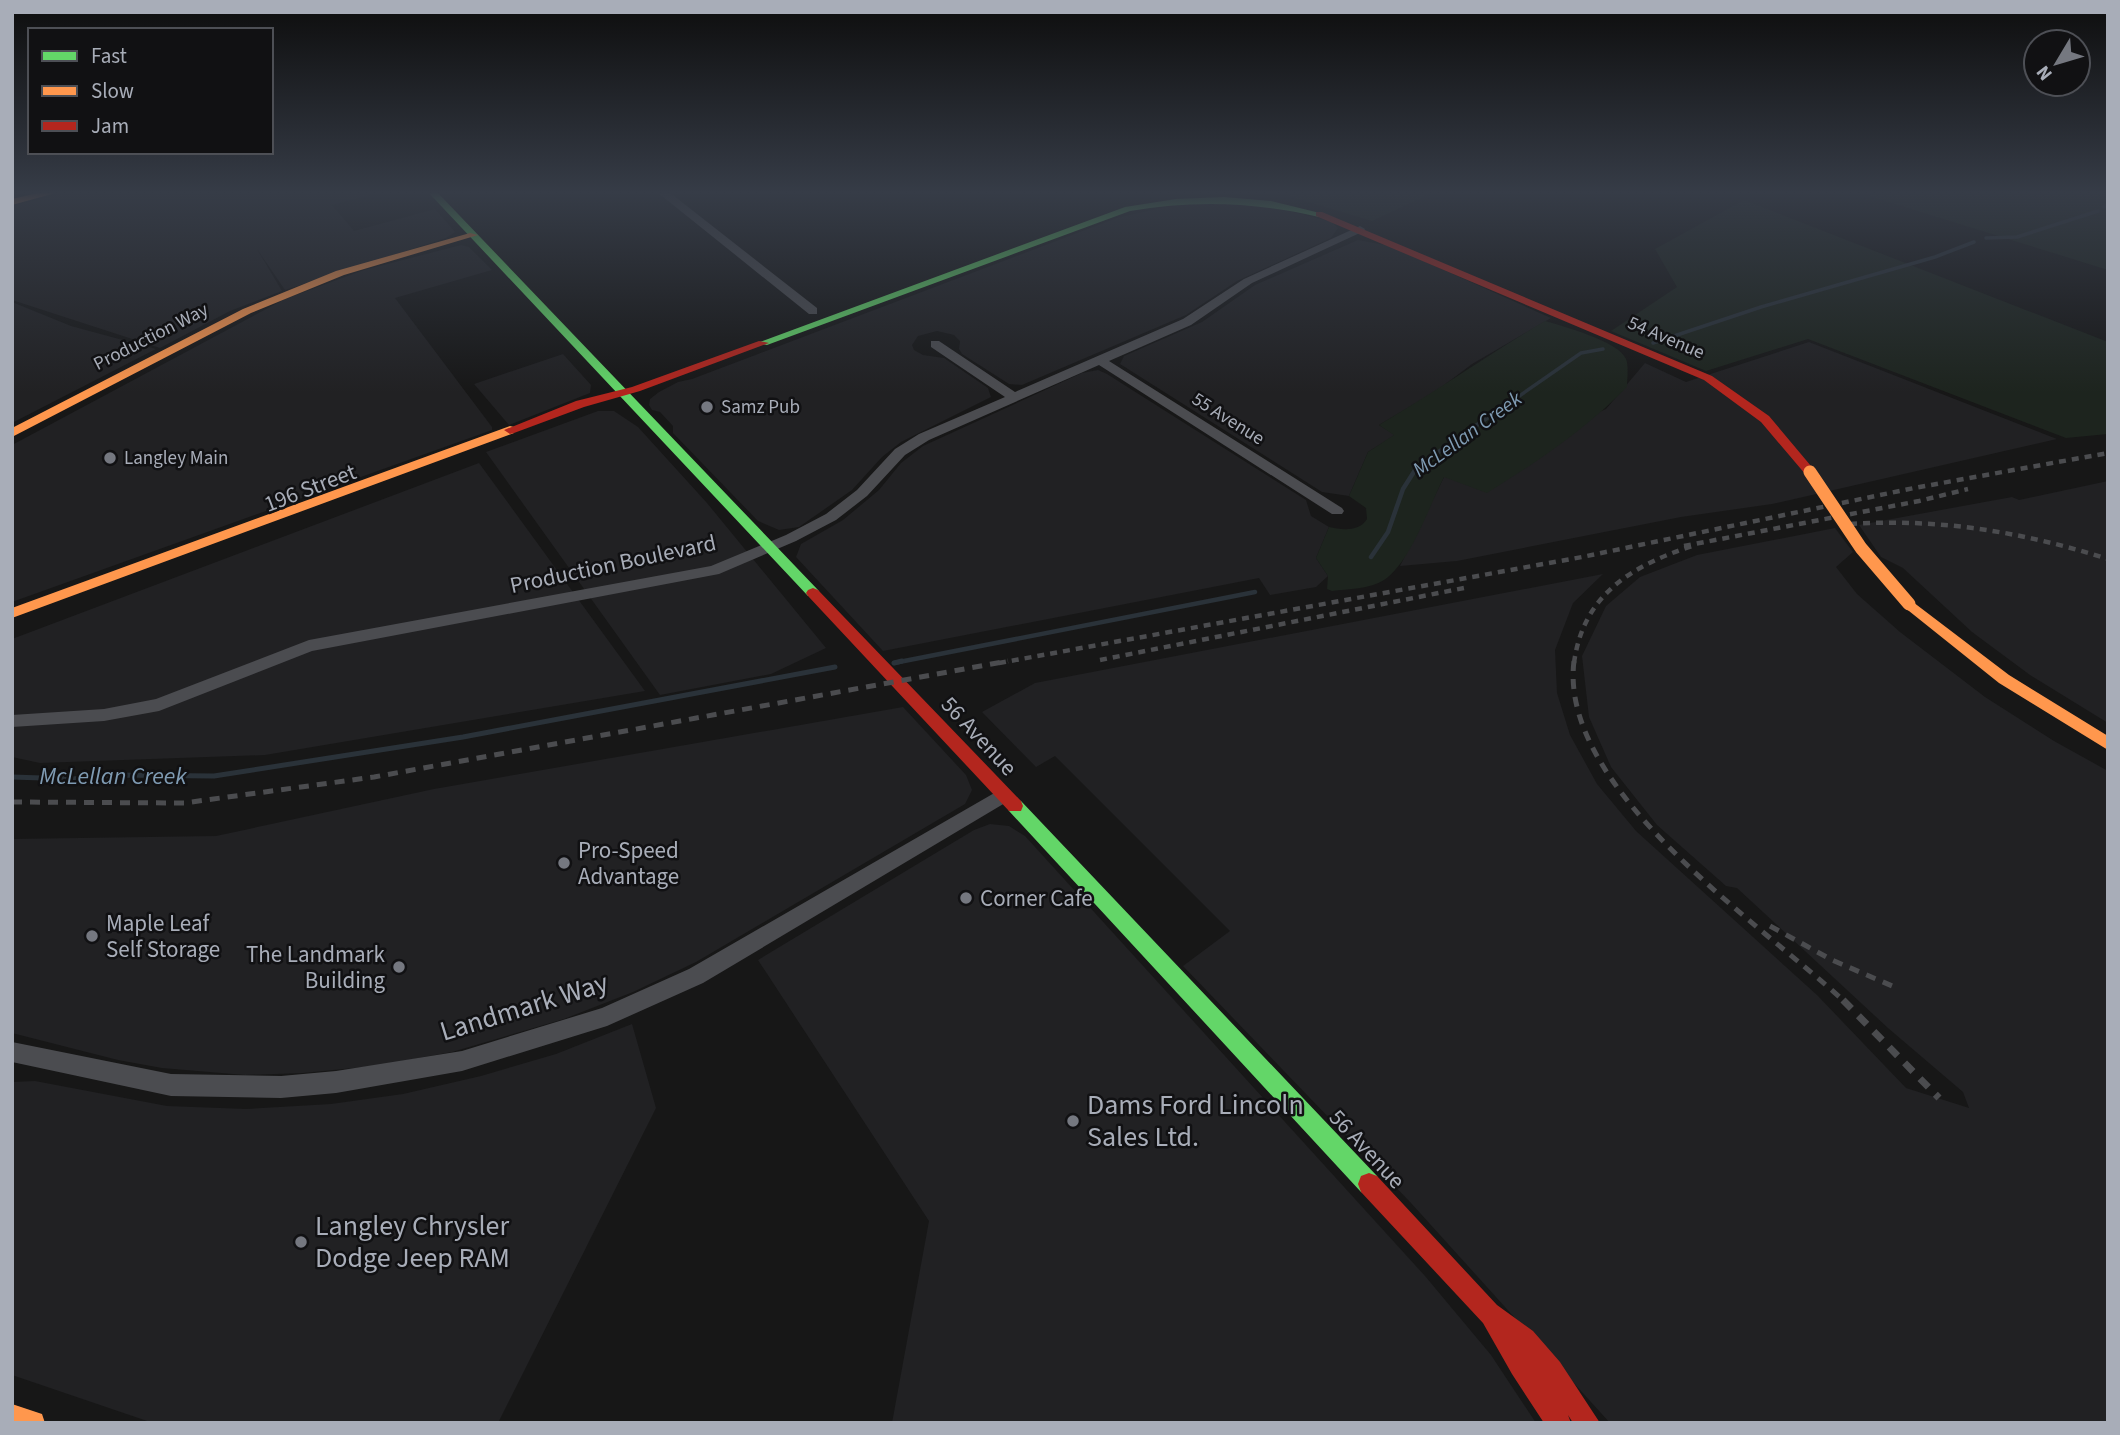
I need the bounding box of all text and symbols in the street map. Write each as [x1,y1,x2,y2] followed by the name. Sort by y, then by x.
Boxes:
[28,28,273,154] legend
[2022,28,2092,98] north arrow
[91,41,127,71] text: Fast
[2030,59,2059,86] text: N
[91,76,134,106] text: Slow
[91,111,129,141] text: Jam
[89,296,213,378] street label: Production Way
[1623,310,1709,366] street label: 54 Avenue
[1406,383,1529,484] water label: McLellan Creek
[1186,386,1270,452] street label: 55 Avenue
[721,394,800,421] place label: Samz Pub
[699,399,715,415] marker: Samz Pub
[124,445,228,472] place label: Langley Main
[102,450,118,466] marker: Langley Main
[259,455,361,521] street label: 196 Street
[507,526,719,602] street label: Production Boulevard
[933,689,1025,783] street label: 56 Avenue
[39,759,187,794] water label: McLellan Creek
[578,834,679,893] place label: Pro-Speed Advantage
[556,855,572,871] marker: Pro-Speed Advantage
[980,882,1093,915] place label: Corner Cafe
[958,890,974,906] marker: Corner Cafe
[106,907,220,966] place label: Maple Leaf Self Storage
[84,928,100,944] marker: Maple Leaf Self Storage
[246,938,386,997] place label: The Landmark Building
[391,959,407,975] marker: The Landmark Building
[435,962,613,1052] street label: Landmark Way
[1087,1085,1304,1157] place label: Dams Ford Lincoln Sales Ltd.
[1321,1102,1413,1196] street label: 56 Avenue
[1065,1113,1081,1129] marker: Dams Ford Lincoln Sales Ltd.
[315,1206,510,1278] place label: Langley Chrysler Dodge Jeep RAM
[293,1234,309,1250] marker: Langley Chrysler Dodge Jeep RAM

